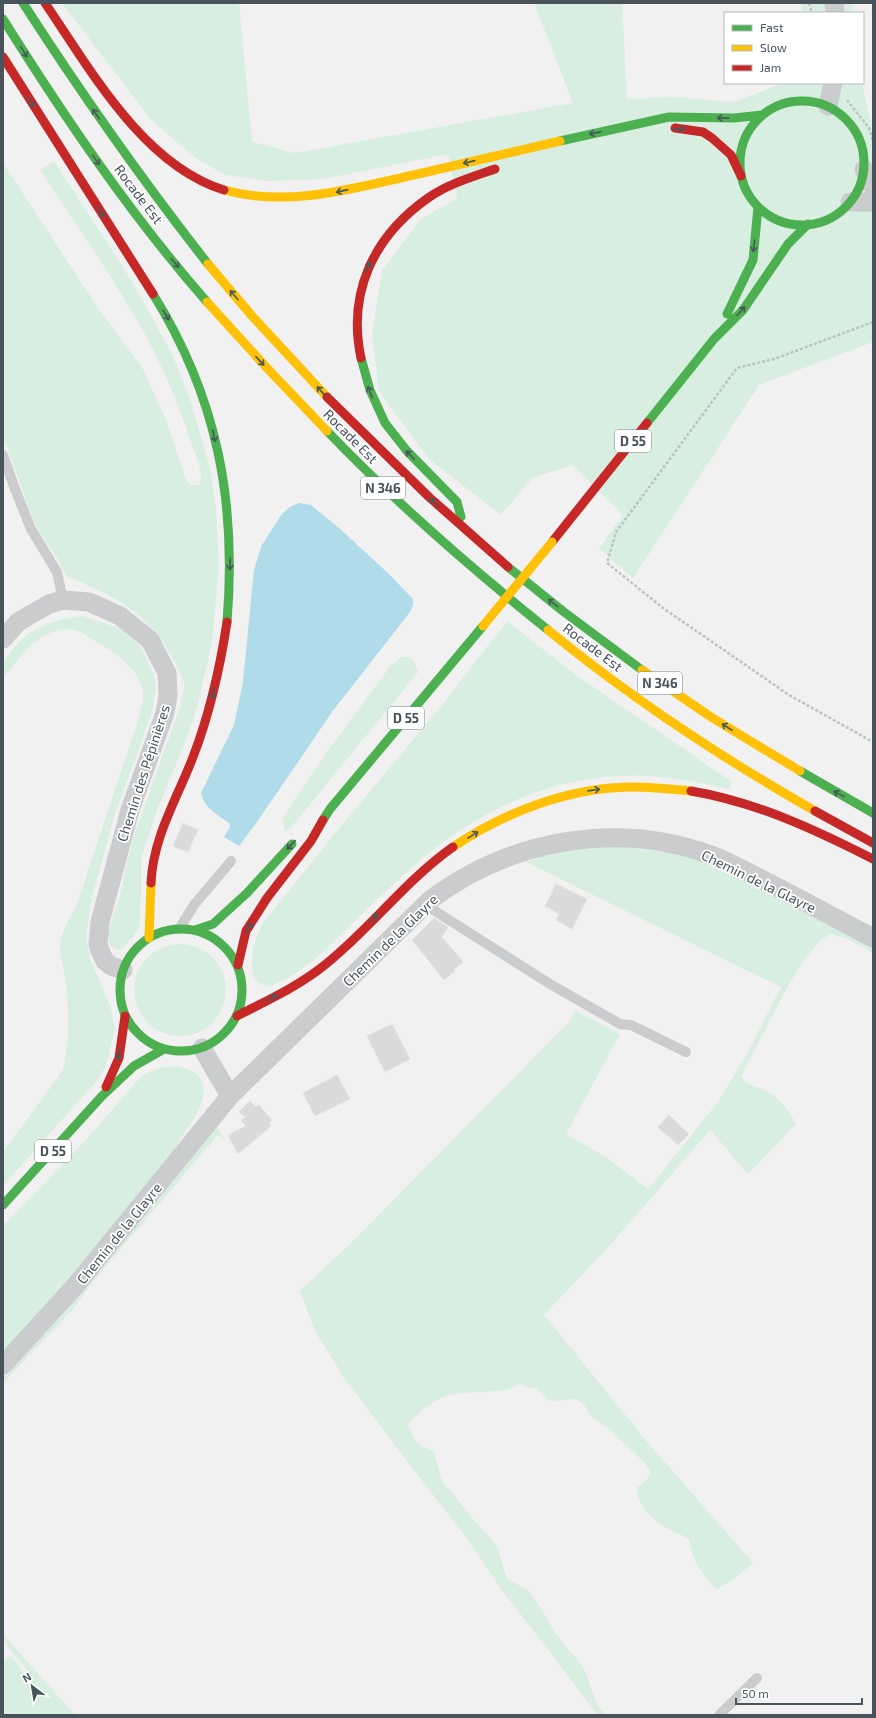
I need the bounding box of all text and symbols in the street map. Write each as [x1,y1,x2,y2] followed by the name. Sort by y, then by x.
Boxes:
[724,12,864,84] legend
[760,20,784,34] text: Fast
[760,40,787,54] text: Slow
[20,46,28,58] one-way arrow
[760,60,781,74] text: Jam
[28,96,36,108] one-way arrow
[92,109,100,120] one-way arrow
[717,114,730,122] one-way arrow
[672,125,685,133] one-way arrow
[589,129,602,137] one-way arrow
[92,154,100,165] one-way arrow
[462,159,475,167] one-way arrow
[111,161,167,227] street label: Rocade Est
[336,188,349,196] one-way arrow
[97,206,106,217] one-way arrow
[750,239,758,252] one-way arrow
[170,258,179,268] one-way arrow
[365,261,372,273] one-way arrow
[230,289,239,300] one-way arrow
[737,306,746,317] one-way arrow
[162,309,170,321] one-way arrow
[255,356,264,366] one-way arrow
[317,386,326,396] one-way arrow
[366,387,374,399] one-way arrow
[320,405,382,467] street label: Rocade Est
[210,429,218,442] one-way arrow
[615,430,651,452] road number: D 55
[405,450,415,460] one-way arrow
[361,477,405,499] road number: N 346
[429,497,440,506] one-way arrow
[226,557,234,570] one-way arrow
[548,599,559,607] one-way arrow
[560,619,626,675] street label: Rocade Est
[638,672,682,694] road number: N 346
[209,686,216,699] one-way arrow
[113,702,173,844] street label: Chemin des Pépinières
[388,707,424,729] road number: D 55
[722,723,733,731] one-way arrow
[587,786,600,794] one-way arrow
[833,790,845,798] one-way arrow
[467,831,478,839] one-way arrow
[286,840,296,850] one-way arrow
[699,846,819,916] street label: Chemin de la Glayre
[339,890,441,990] street label: Chemin de la Glayre
[369,913,379,923] one-way arrow
[246,922,253,934] one-way arrow
[266,993,278,1001] one-way arrow
[115,1047,123,1060] one-way arrow
[35,1140,71,1162] road number: D 55
[73,1179,165,1287] street label: Chemin de la Glayre
[12,1666,52,1706] north arrow
[20,1669,33,1685] text: N
[736,1680,862,1706] scale bar
[742,1686,769,1700] text: 50 m

